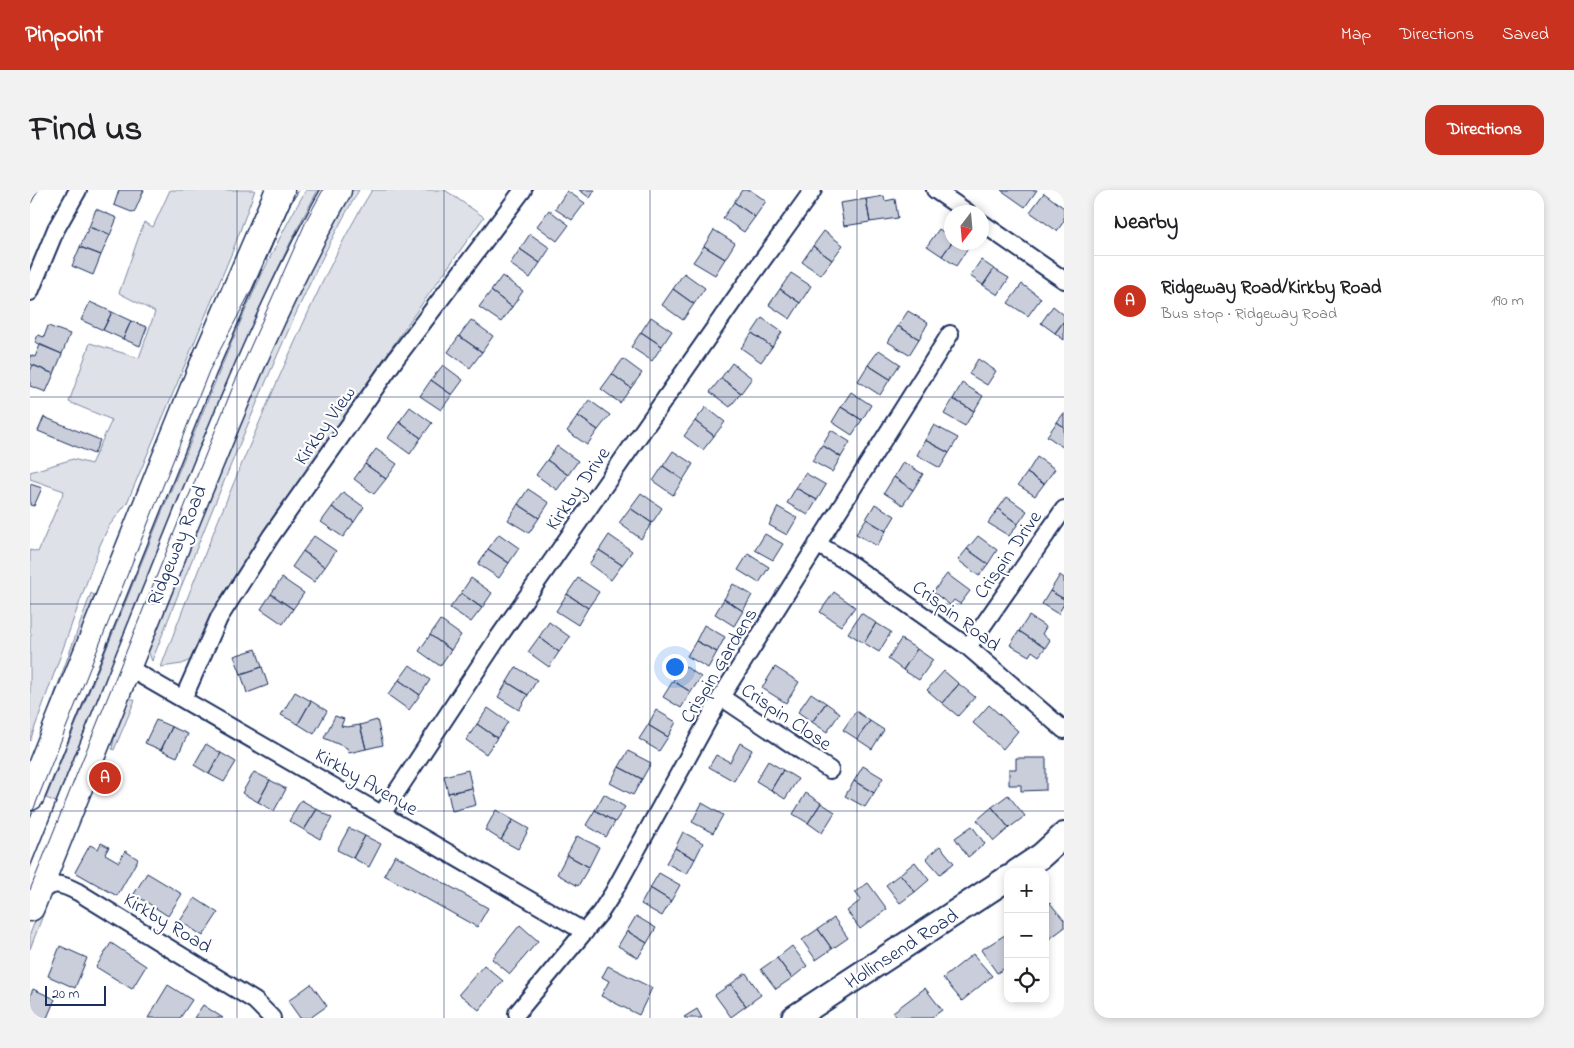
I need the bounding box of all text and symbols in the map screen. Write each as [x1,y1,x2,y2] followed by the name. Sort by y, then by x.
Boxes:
[25,18,103,53] text: Pinpoint
[1341,22,1371,48] text: Map
[1399,22,1474,48] text: Directions
[1502,22,1549,48] text: Saved
[30,105,142,156] text: Find us
[1425,105,1544,155] button: Directions
[944,205,989,250] north arrow
[1114,208,1178,238] text: Nearby
[1161,275,1381,302] text: Ridgeway Road/Kirkby Road
[1125,289,1135,313] text: A
[1491,289,1524,313] text: 190 m
[1161,302,1337,326] text: Bus stop · Ridgeway Road
[288,381,364,472] street label: Kirkby View
[539,441,619,537] street label: Kirkby Drive
[141,481,217,611] street label: Ridgeway Road
[968,505,1050,606] street label: Crispin Drive
[905,574,1006,660] street label: Crispin Road
[674,603,766,730] street label: Crispin Gardens
[662,654,688,680] your location
[734,677,837,759] street label: Crispin Close
[309,742,423,824] street label: Kirkby Avenue
[89,759,121,797] pin: A
[1004,868,1049,1003] map controls
[1004,868,1049,913] button: +
[117,886,216,962] street label: Kirkby Road
[840,902,965,998] street label: Hollinsend Road
[1004,913,1049,958] button: −
[1004,958,1049,1003] button: locate
[45,983,106,1006] scale bar
[52,984,79,1005] text: 20 m

